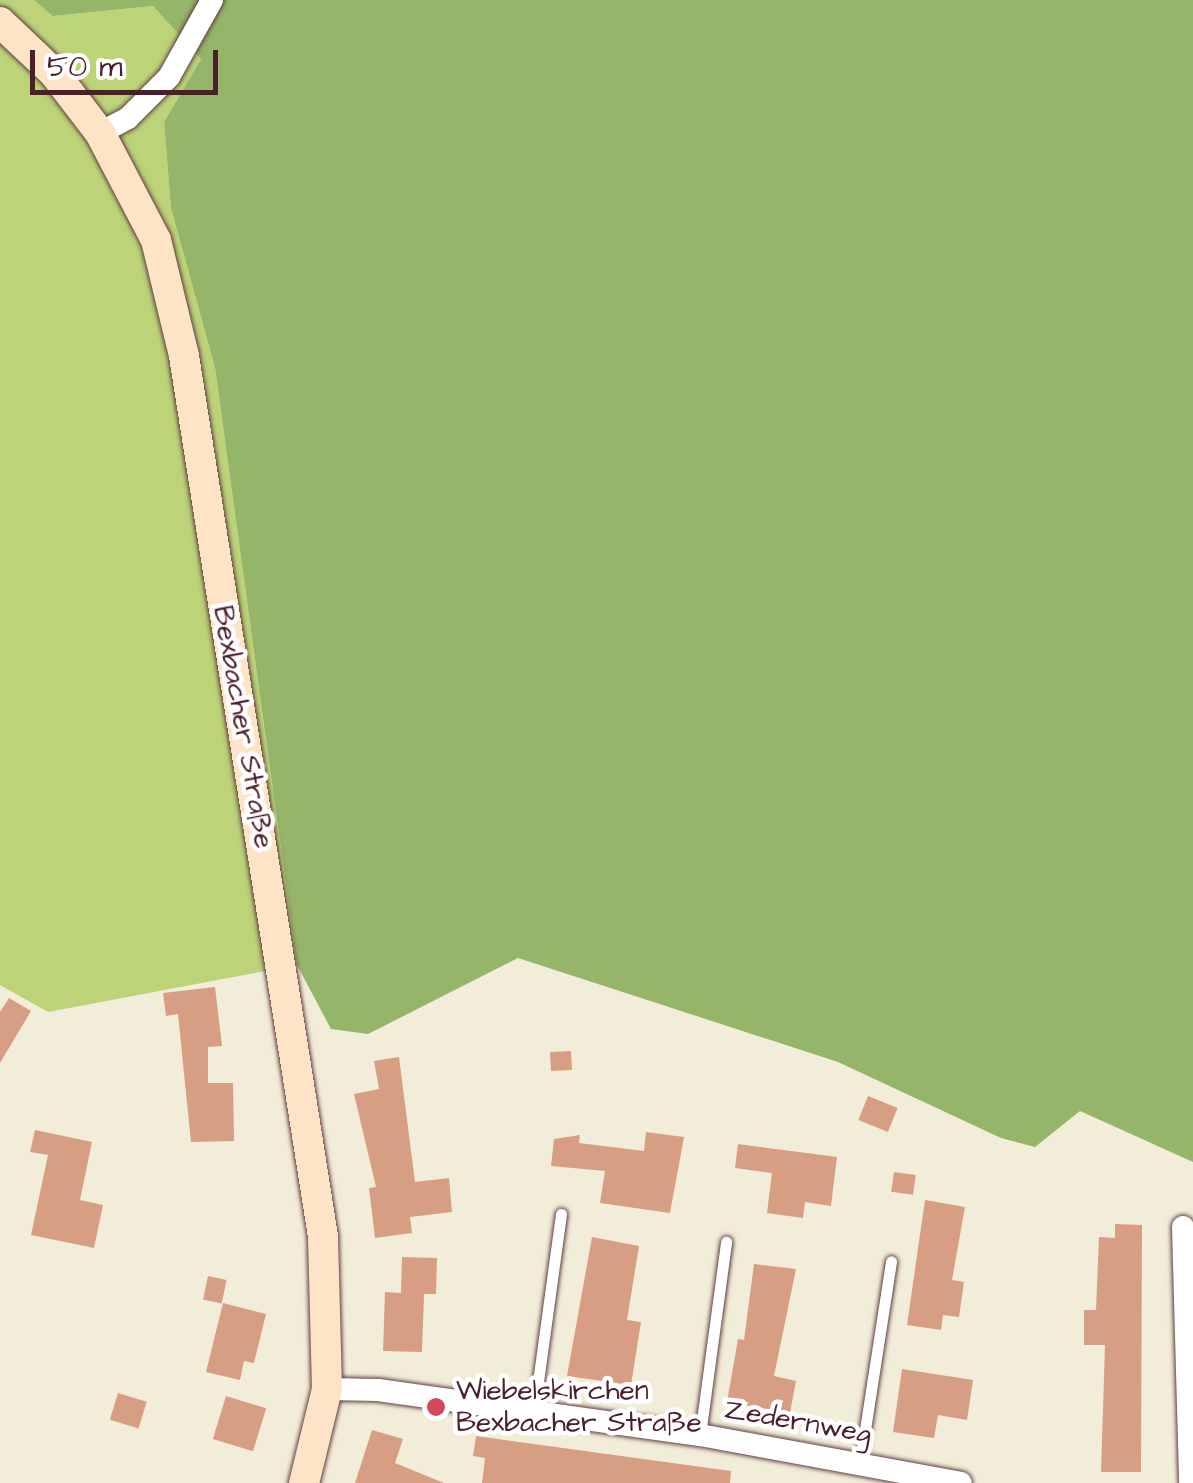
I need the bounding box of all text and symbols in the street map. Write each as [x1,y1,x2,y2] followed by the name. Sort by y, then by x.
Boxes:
[35,30,222,92] scale bar
[47,46,123,88] text: 50 m
[205,603,281,851] street label: Bexbacher Straße
[456,1374,702,1440] place label: Wiebelskirchen Bexbacher Straße
[722,1393,874,1451] street label: Zedernweg
[425,1396,447,1418] marker: Wiebelskirchen Bexbacher Straße

